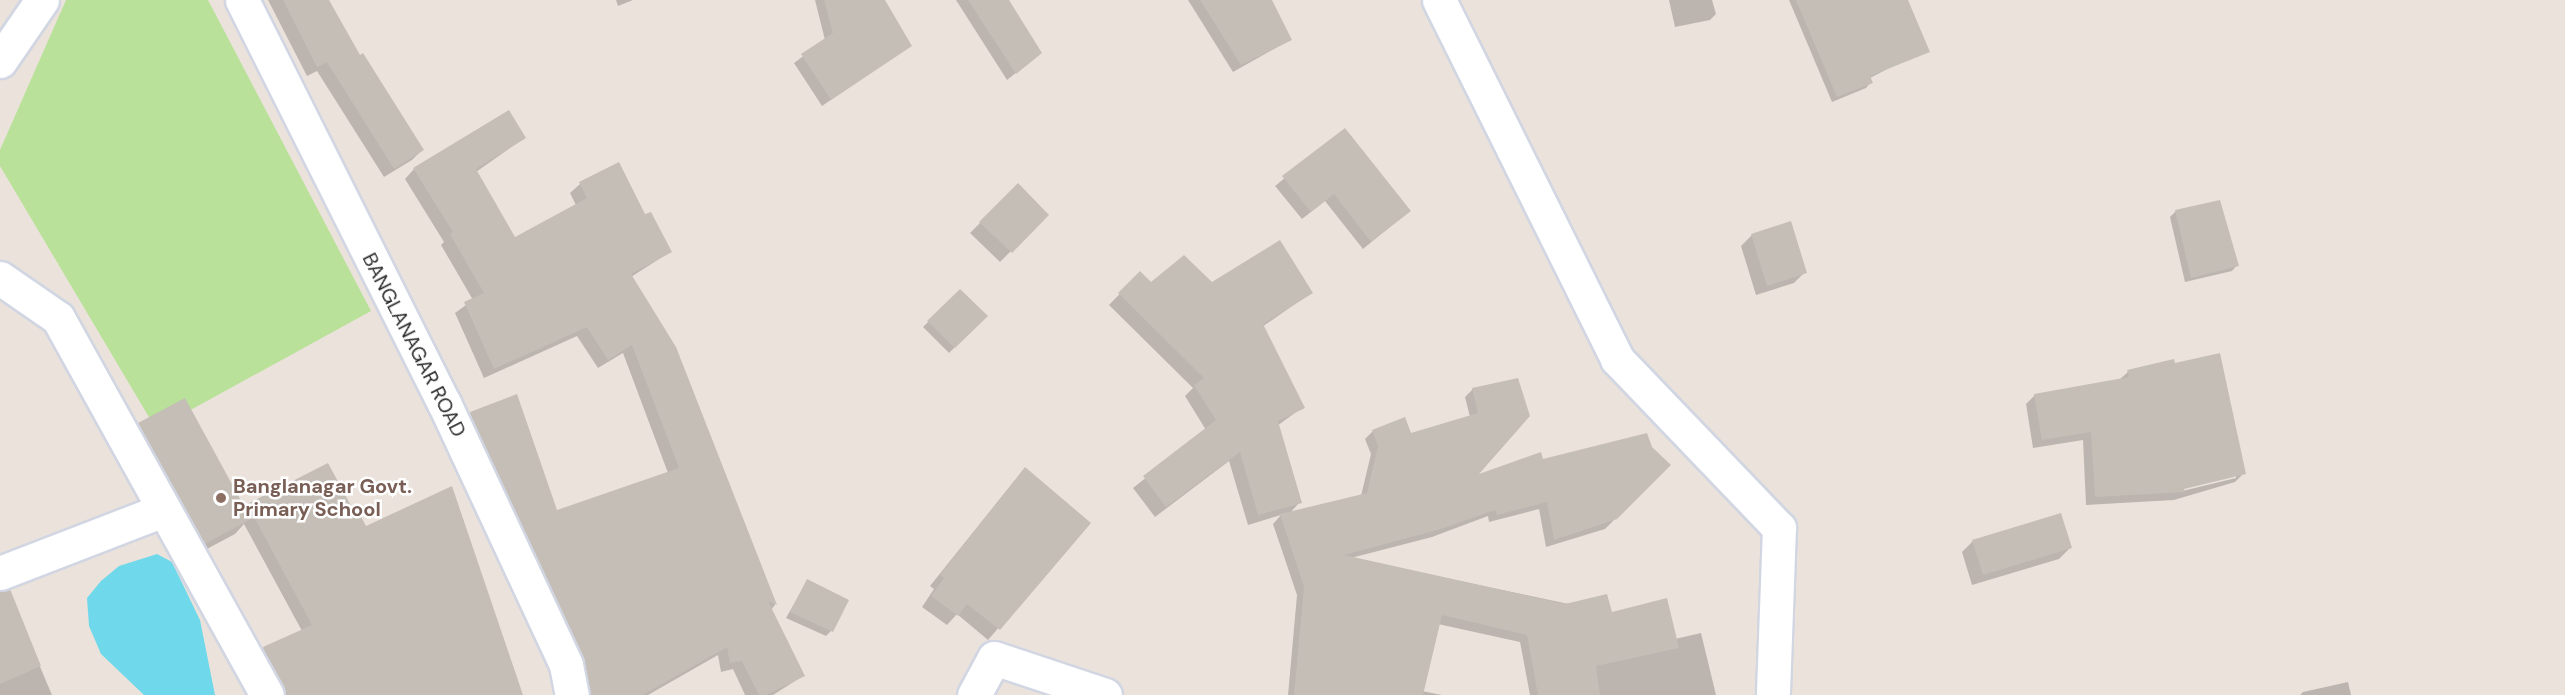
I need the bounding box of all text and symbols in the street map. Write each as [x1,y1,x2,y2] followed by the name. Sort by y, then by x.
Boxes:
[357,249,471,441] street label: BANGLANAGAR ROAD
[233,474,412,521] place label: Banglanagar Govt. Primary School
[214,491,228,505] marker: Banglanagar Govt. Primary School

